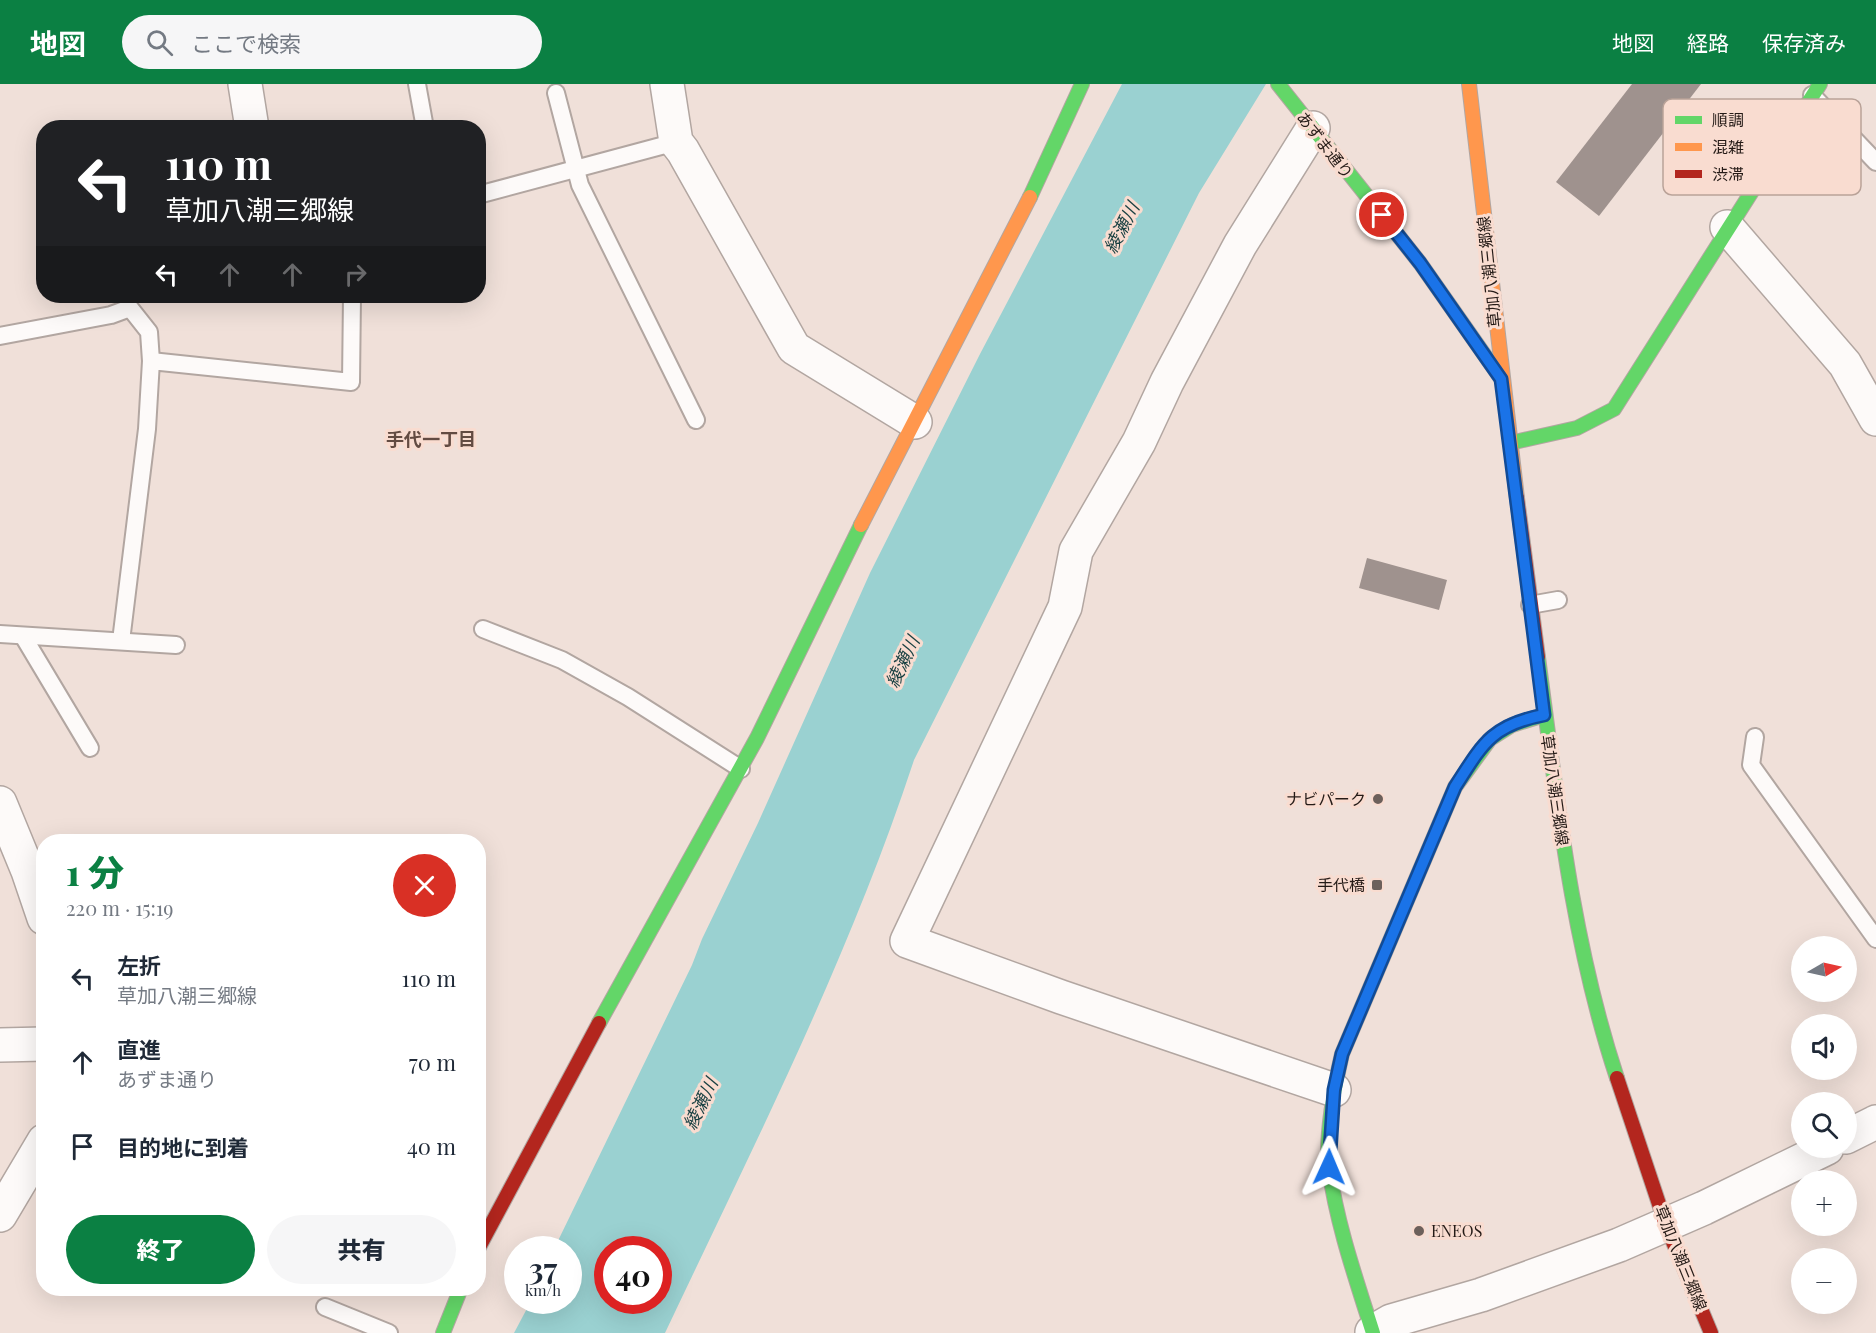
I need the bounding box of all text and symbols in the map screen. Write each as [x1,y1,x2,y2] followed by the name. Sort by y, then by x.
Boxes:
[122,15,542,69] search box
[30,24,86,61] text: 地図
[143,26,176,59] icon: search
[191,28,301,58] text: ここで検索
[1612,28,1654,56] text: 地図
[1687,28,1729,56] text: 経路
[1762,28,1846,56] text: 保存済み
[1663,99,1861,195] legend
[1292,107,1358,183] street label: あずま通り
[1712,109,1744,130] text: 順調
[165,135,272,191] text: 110 m
[1712,136,1744,157] text: 混雑
[66,144,144,222] icon: left
[1712,163,1744,184] text: 渋滞
[1356,189,1407,240] pin
[165,191,354,227] text: 草加八潮三郷線
[1098,196,1145,257] water label: 綾瀬川
[1365,198,1398,231] icon: arrive
[1472,215,1505,329] street label: 草加八潮三郷線
[150,258,183,291] icon: left
[213,258,246,291] icon: ahead
[276,258,309,291] icon: ahead
[339,258,372,291] icon: right
[386,427,476,451] district label: 手代一丁目
[880,630,925,691] water label: 綾瀬川
[1537,733,1574,847] street label: 草加八潮三郷線
[1286,788,1366,809] place label: ナビパーク
[1371,792,1385,806] marker: ナビパーク
[66,847,124,895] text: 1 分
[393,854,456,917] button: close
[1317,874,1365,895] place label: 手代橋
[1370,878,1384,892] marker: 手代橋
[66,894,174,921] text: 220 m · 15:19
[1791,936,1857,1002] north arrow
[1791,936,1857,1314] map controls
[117,950,161,980] text: 左折
[66,962,99,995] icon: left
[402,963,456,993] text: 110 m
[117,981,257,1008] text: 草加八潮三郷線
[1791,1014,1857,1080] button: sound
[117,1034,161,1064] text: 直進
[66,1046,99,1079] icon: ahead
[409,1047,456,1077] text: 70 m
[117,1065,217,1092] text: あずま通り
[677,1072,724,1133] water label: 綾瀬川
[1791,1092,1857,1158] button: search
[66,1130,99,1163] icon: arrive
[407,1131,456,1161] text: 40 m
[117,1132,249,1162] text: 目的地に到着
[1297,1135,1361,1199] position arrow
[1791,1170,1857,1236] button: +
[1651,1202,1712,1314] street label: 草加八潮三郷線
[66,1215,255,1284] button: 終了
[267,1215,456,1284] button: 共有
[1431,1220,1482,1241] place label: ENEOS
[1412,1224,1426,1238] marker: ENEOS
[594,1236,672,1314] speed limit sign: 40
[529,1248,557,1288] text: 37
[1791,1248,1857,1314] button: −
[525,1280,561,1300] text: km/h

